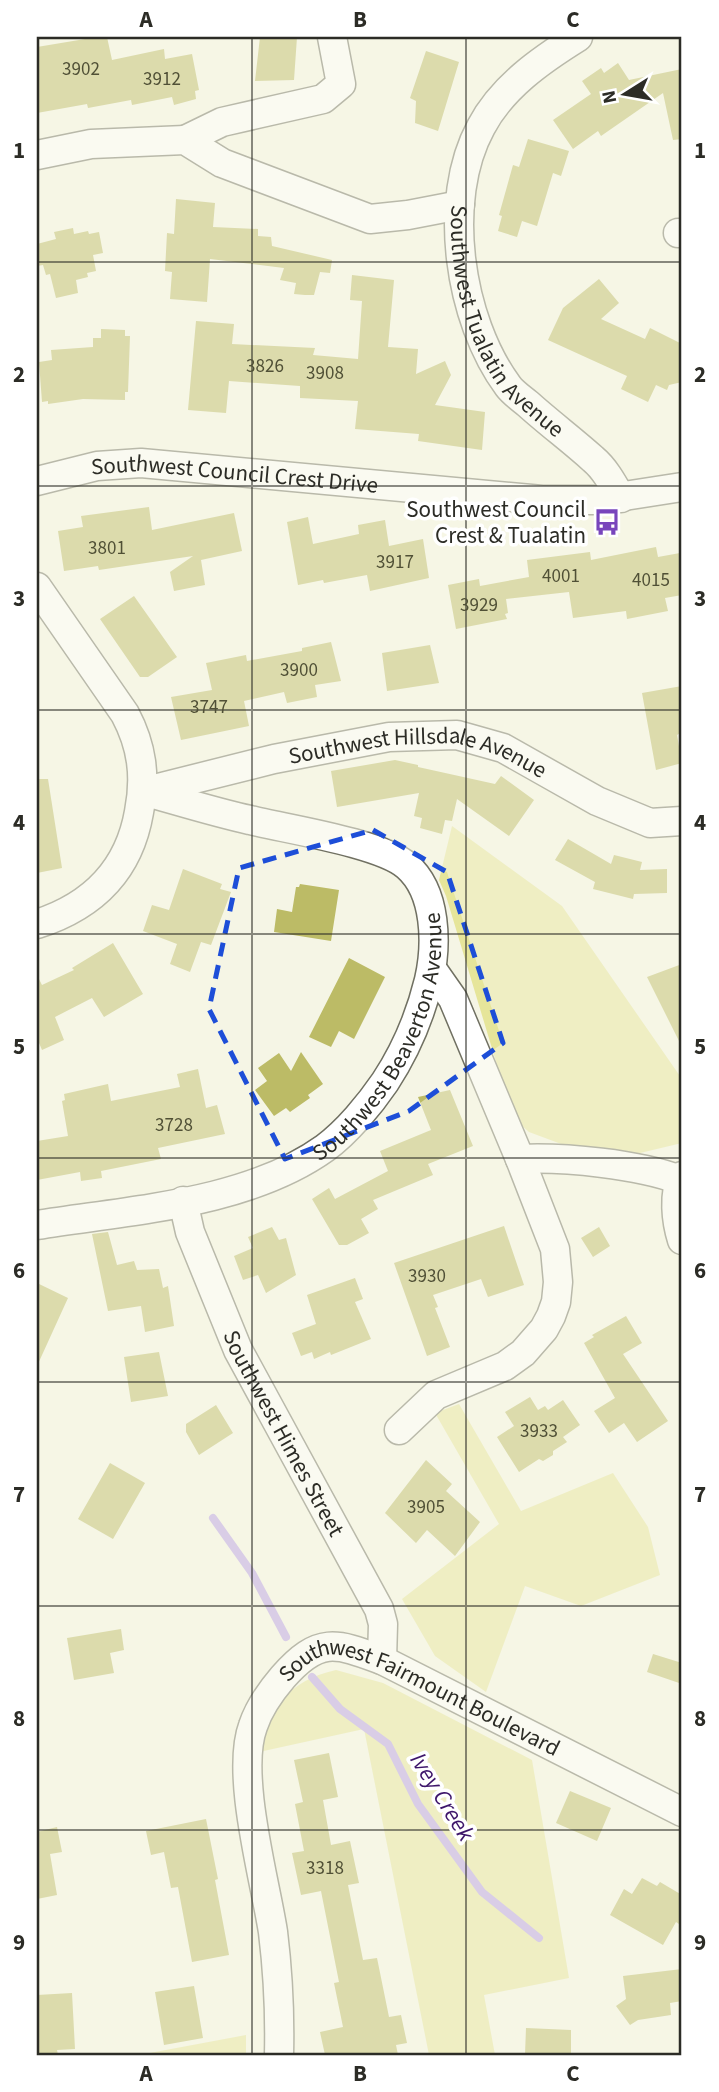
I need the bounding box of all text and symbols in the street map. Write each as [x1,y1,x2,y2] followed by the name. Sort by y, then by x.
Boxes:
[138,3,153,36] text: A
[353,3,367,36] text: B
[566,3,580,36] text: C
[62,56,100,83] house number: 3902
[590,60,660,130] north arrow
[143,66,181,93] house number: 3912
[595,88,624,106] text: N
[13,134,25,167] text: 1
[694,134,706,167] text: 1
[443,204,572,445] street label: Southwest Tualatin Avenue
[246,353,284,380] house number: 3826
[13,358,25,391] text: 2
[694,358,706,391] text: 2
[306,360,344,387] house number: 3908
[90,446,380,501] street label: Southwest Council Crest Drive
[406,493,586,552] place label: Southwest Council Crest & Tualatin
[592,507,622,537] bus stop icon: Southwest Council Crest & Tualatin
[88,535,126,562] house number: 3801
[376,549,414,576] house number: 3917
[542,563,580,590] house number: 4001
[632,567,670,594] house number: 4015
[13,582,25,615] text: 3
[694,582,706,615] text: 3
[460,592,498,619] house number: 3929
[280,657,318,684] house number: 3900
[190,694,228,721] house number: 3747
[286,718,553,786] street label: Southwest Hillsdale Avenue
[13,806,25,839] text: 4
[694,806,706,839] text: 4
[305,911,450,1169] street label: Southwest Beaverton Avenue
[13,1030,25,1063] text: 5
[694,1030,706,1063] text: 5
[155,1112,193,1139] house number: 3728
[13,1254,25,1287] text: 6
[694,1254,706,1287] text: 6
[408,1263,446,1290] house number: 3930
[215,1325,353,1542] street label: Southwest Himes Street
[520,1418,558,1445] house number: 3933
[13,1478,25,1511] text: 7
[694,1478,706,1511] text: 7
[407,1494,445,1521] house number: 3905
[270,1630,566,1764] street label: Southwest Fairmount Boulevard
[13,1702,25,1735] text: 8
[694,1702,706,1735] text: 8
[401,1746,483,1849] water label: Ivey Creek
[306,1855,344,1882] house number: 3318
[13,1926,25,1959] text: 9
[694,1926,706,1959] text: 9
[138,2057,153,2090] text: A
[353,2057,367,2090] text: B
[566,2057,580,2090] text: C

